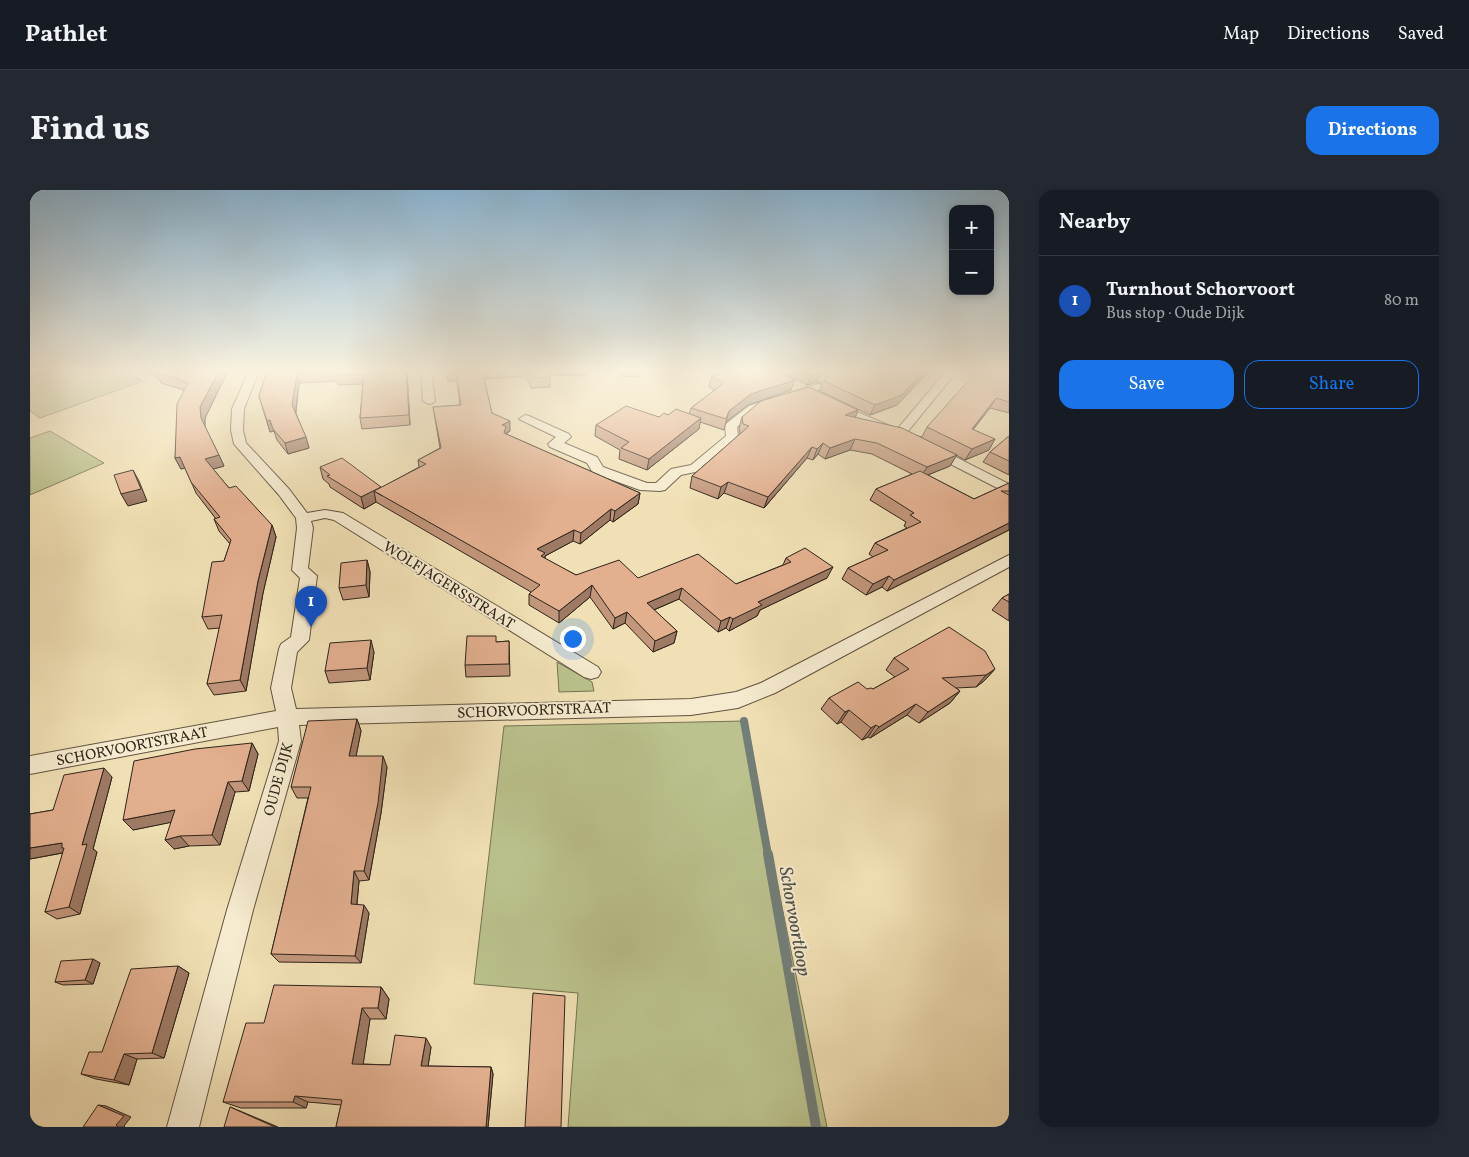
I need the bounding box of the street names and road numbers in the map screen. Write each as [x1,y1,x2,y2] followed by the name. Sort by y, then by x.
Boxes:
[378,537,518,635] street label: WOLFJAGERSSTRAAT
[457,698,612,725] street label: SCHORVOORTSTRAAT
[55,722,210,772] street label: SCHORVOORTSTRAAT
[260,740,299,819] street label: OUDE DIJK

